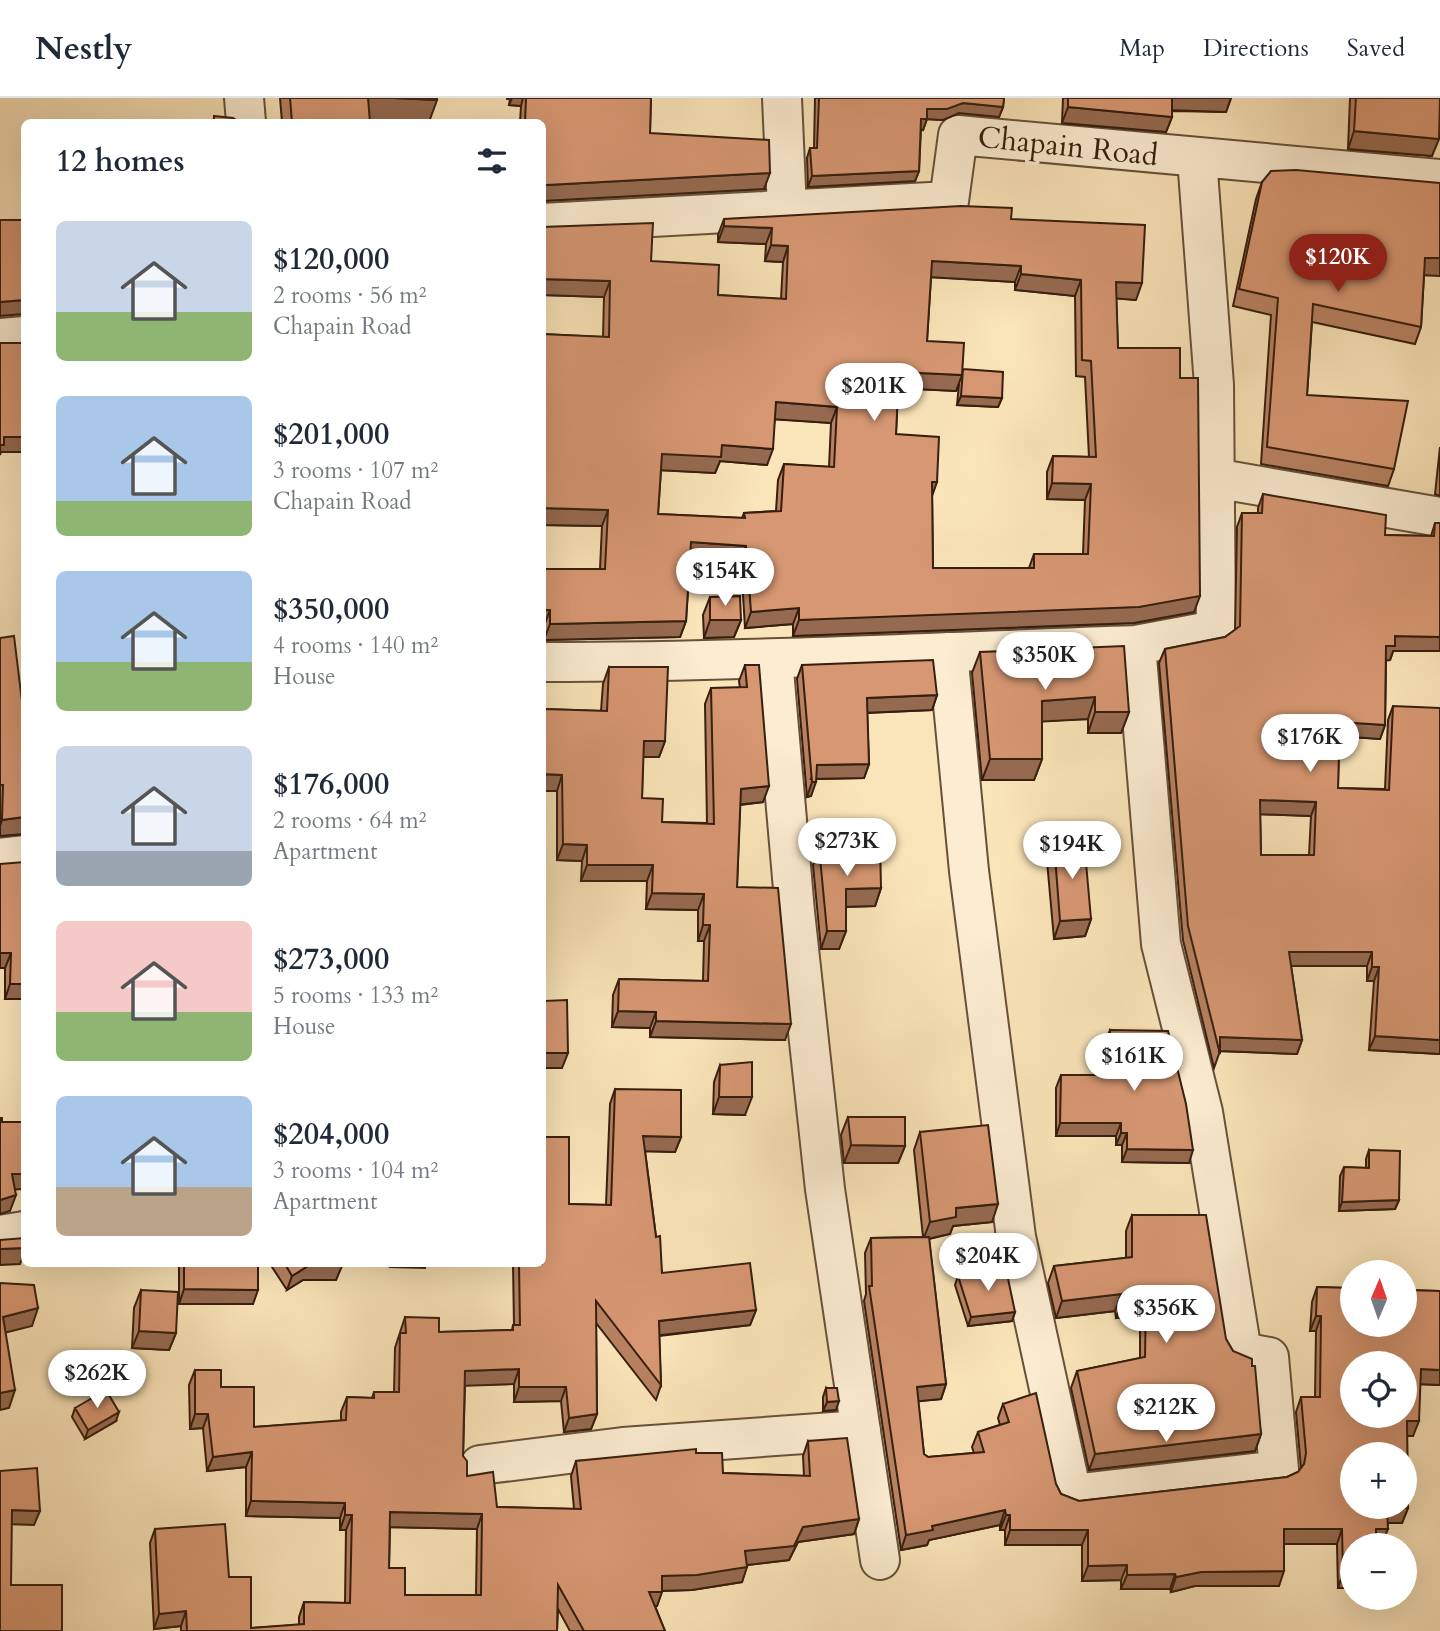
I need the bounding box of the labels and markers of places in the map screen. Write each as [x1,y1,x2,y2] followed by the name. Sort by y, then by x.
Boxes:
[1289,234,1387,294] pin: $120K
[825,364,923,423] pin: $201K
[676,548,774,608] pin: $154K
[996,632,1094,692] pin: $350K
[1261,714,1359,774] pin: $176K
[798,818,896,878] pin: $273K
[1023,822,1121,881] pin: $194K
[1085,1034,1183,1093] pin: $161K
[939,1234,1037,1293] pin: $204K
[1117,1286,1215,1345] pin: $356K
[48,1350,146,1410] pin: $262K
[1117,1384,1215,1444] pin: $212K

